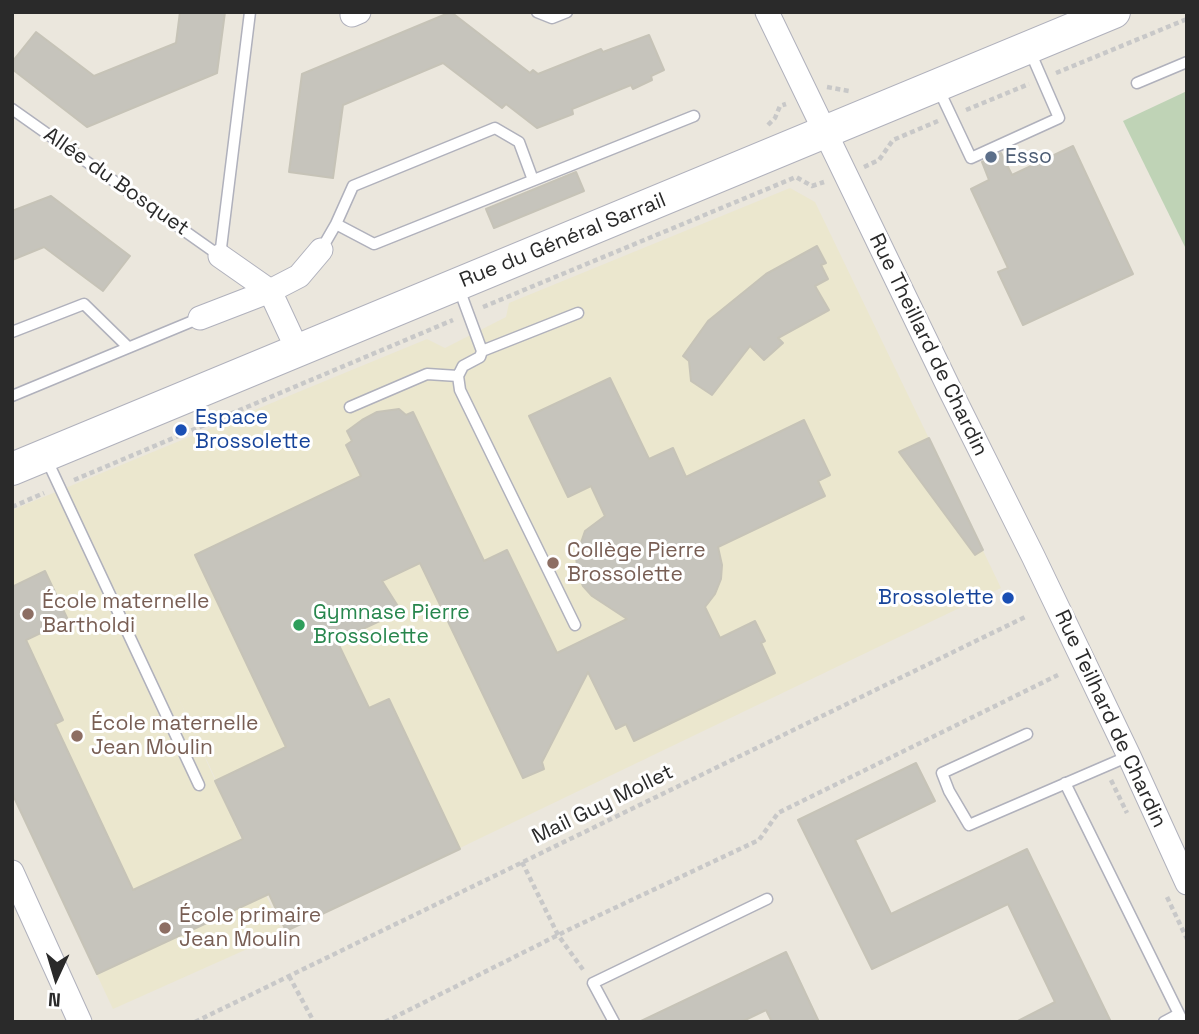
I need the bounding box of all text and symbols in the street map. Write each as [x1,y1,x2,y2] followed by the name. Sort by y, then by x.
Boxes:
[39,122,193,242] street label: Allée du Bosquet
[1005,144,1052,170] place label: Esso
[983,149,999,165] marker: Esso
[456,188,670,294] street label: Rue du Général Sarrail
[863,230,993,460] street label: Rue Theillard de Chardin
[195,405,311,455] place label: Espace Brossolette
[173,422,189,438] marker: Espace Brossolette
[567,538,706,588] place label: Collège Pierre Brossolette
[545,555,561,571] marker: Collège Pierre Brossolette
[878,585,994,611] place label: Brossolette
[42,589,209,639] place label: École maternelle Bartholdi
[1000,590,1016,606] marker: Brossolette
[313,600,470,650] place label: Gymnase Pierre Brossolette
[20,606,36,622] marker: École maternelle Bartholdi
[1048,606,1172,832] street label: Rue Teilhard de Chardin
[291,617,307,633] marker: Gymnase Pierre Brossolette
[91,711,258,761] place label: École maternelle Jean Moulin
[69,728,85,744] marker: École maternelle Jean Moulin
[528,760,678,850] street label: Mail Guy Mollet
[179,903,321,953] place label: École primaire Jean Moulin
[157,920,173,936] marker: École primaire Jean Moulin
[21,943,91,1013] north arrow
[47,987,62,1012] text: N

